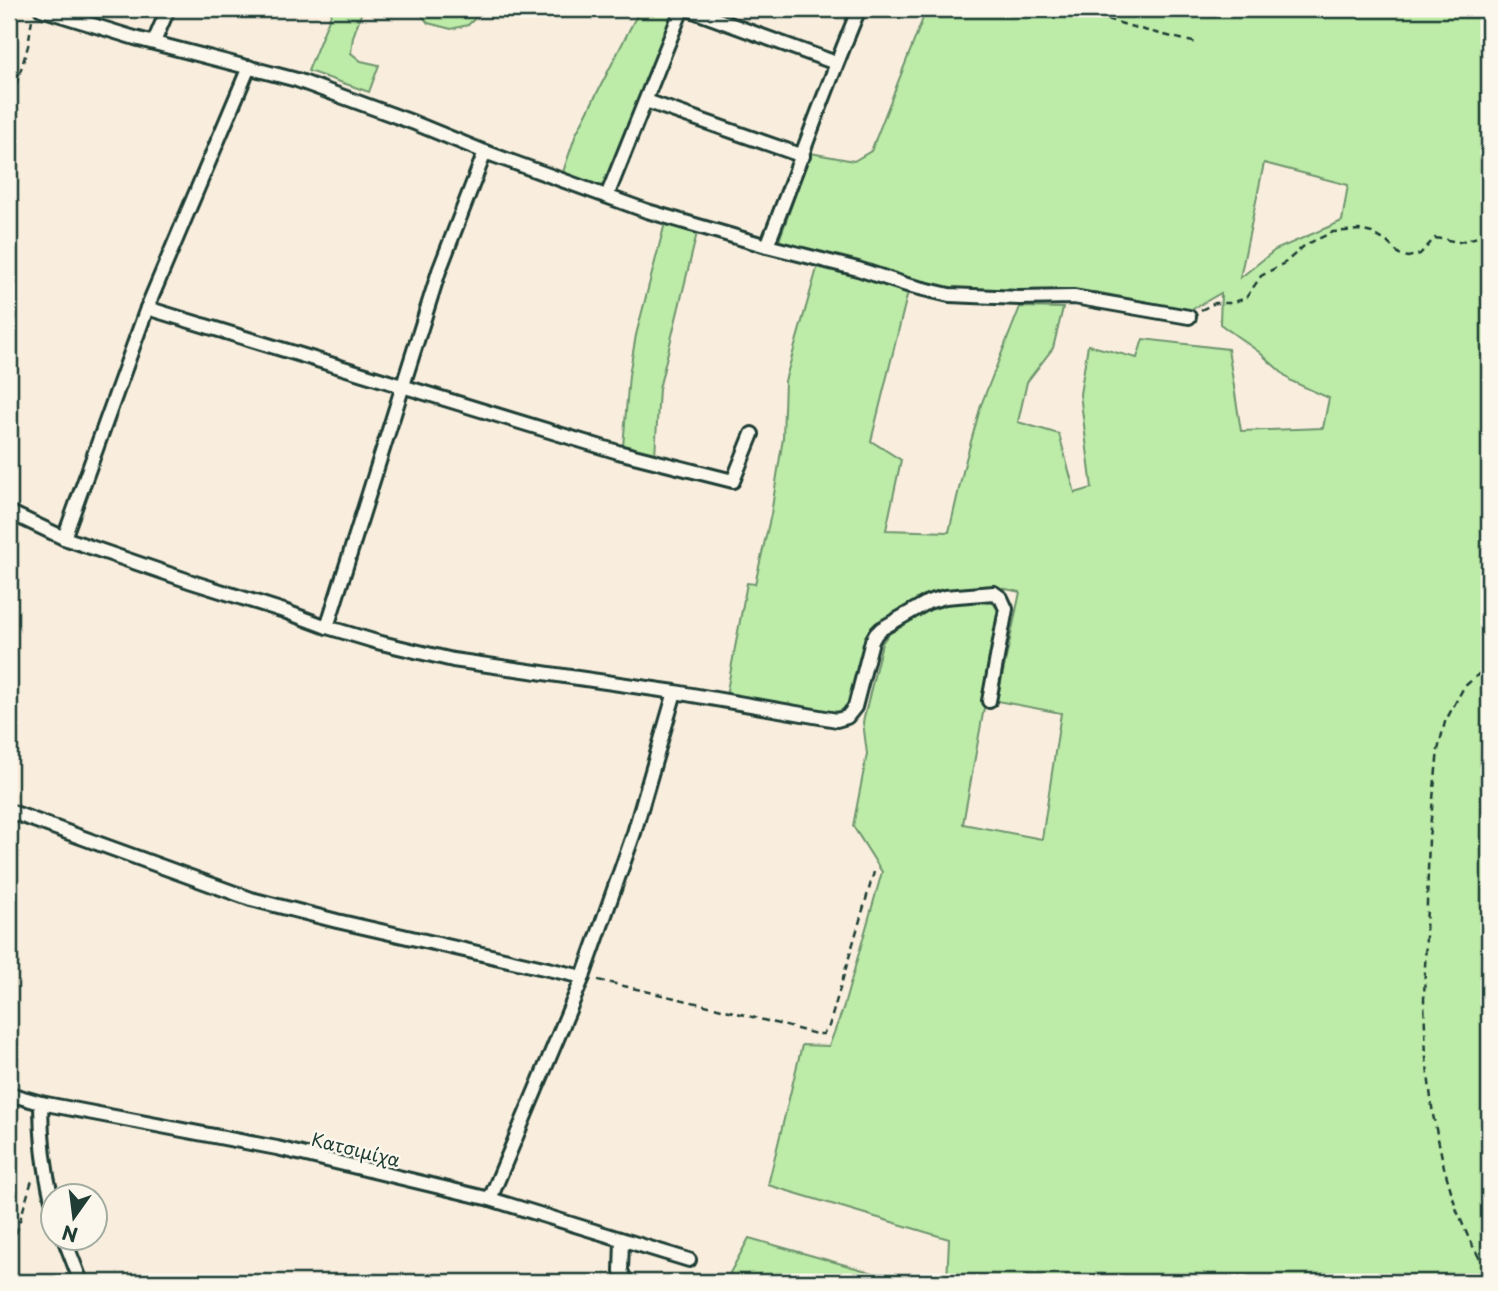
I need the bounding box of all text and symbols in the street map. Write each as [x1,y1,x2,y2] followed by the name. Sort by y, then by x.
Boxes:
[309,1125,403,1173] street label: Κατσιμίχα
[38,1182,108,1252] north arrow
[59,1219,80,1250] text: N

